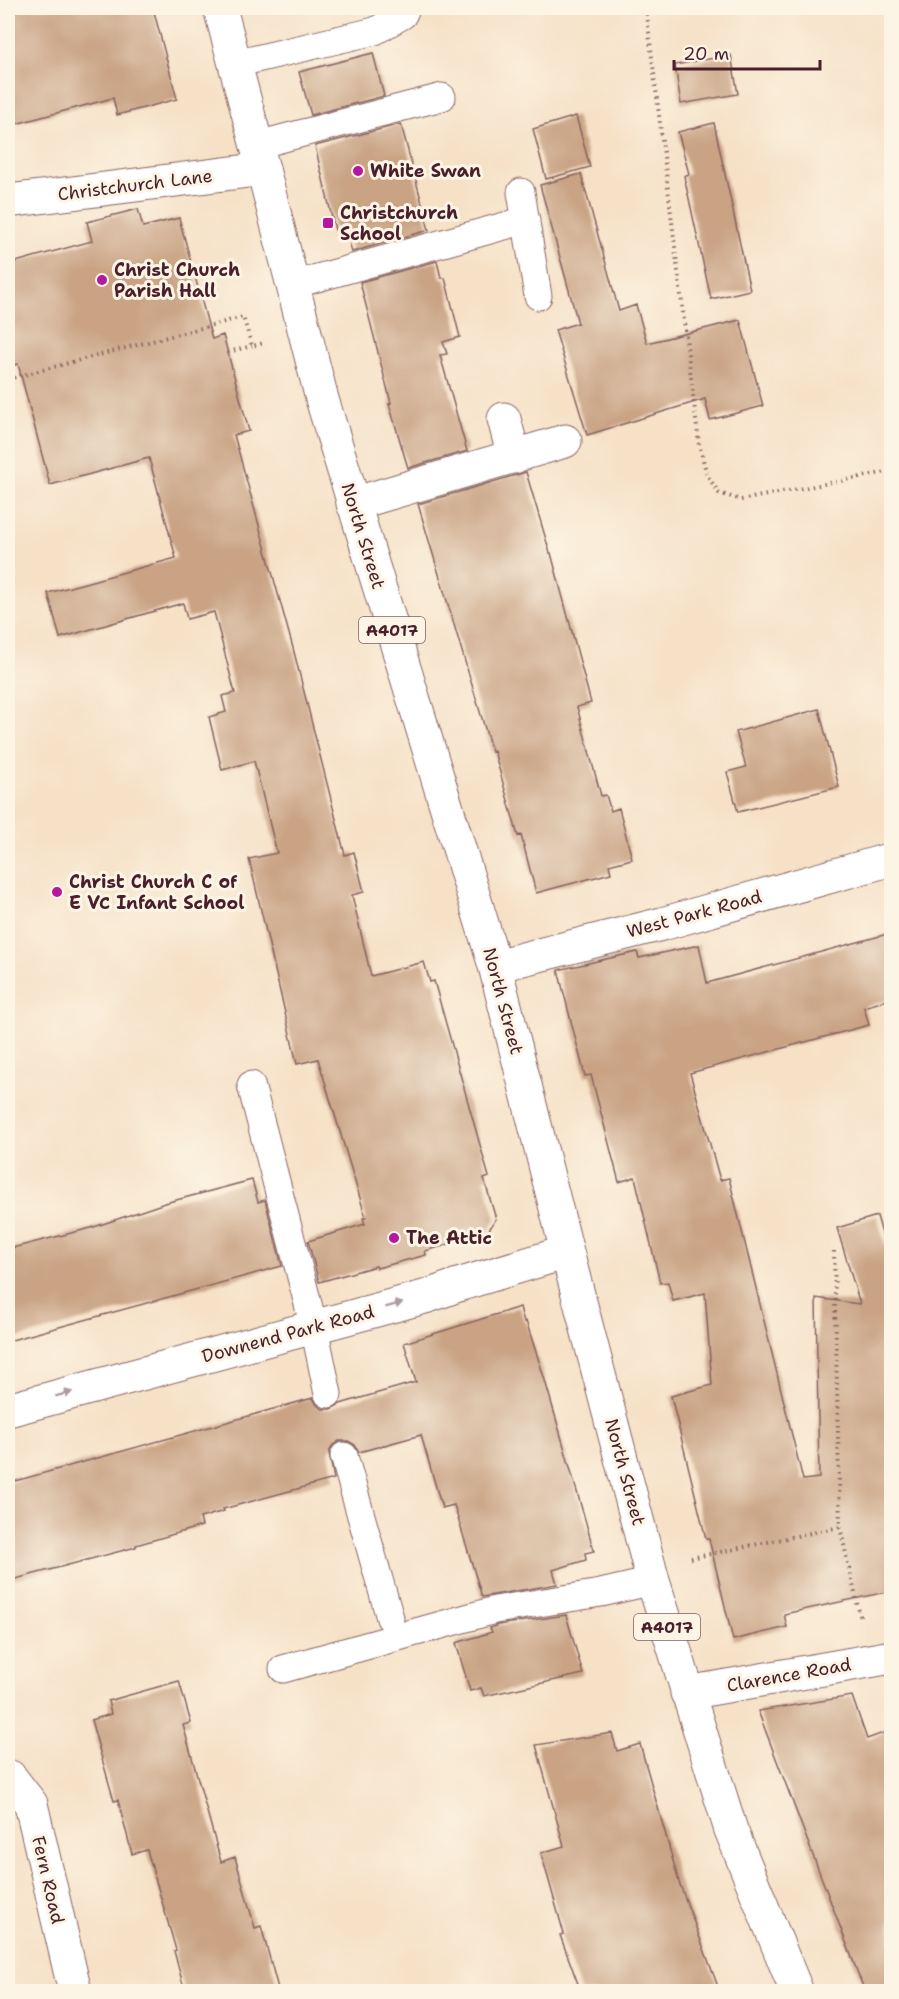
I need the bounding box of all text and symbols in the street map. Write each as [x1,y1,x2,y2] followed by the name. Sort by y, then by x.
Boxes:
[674,33,820,71] scale bar
[683,42,729,66] text: 20 m
[370,159,481,183] place label: White Swan
[56,164,214,206] street label: Christchurch Lane
[351,164,365,178] marker: White Swan
[340,201,458,246] place label: Christchurch School
[321,216,335,230] marker: Christchurch School
[114,258,240,303] place label: Christ Church Parish Hall
[95,273,109,287] marker: Christ Church Parish Hall
[335,480,391,592] street label: North Street
[359,617,425,643] road number: A4017
[69,870,244,915] place label: Christ Church C of E VC Infant School
[624,884,764,944] street label: West Park Road
[50,885,64,899] marker: Christ Church C of E VC Infant School
[477,945,529,1057] street label: North Street
[406,1226,492,1250] place label: The Attic
[387,1231,401,1245] marker: The Attic
[199,1299,377,1369] street label: Downend Park Road
[385,1300,403,1309] one-way arrow
[55,1388,73,1398] one-way arrow
[599,1416,651,1528] street label: North Street
[634,1614,700,1640] road number: A4017
[725,1652,853,1698] street label: Clarence Road
[26,1834,70,1926] street label: Fern Road

